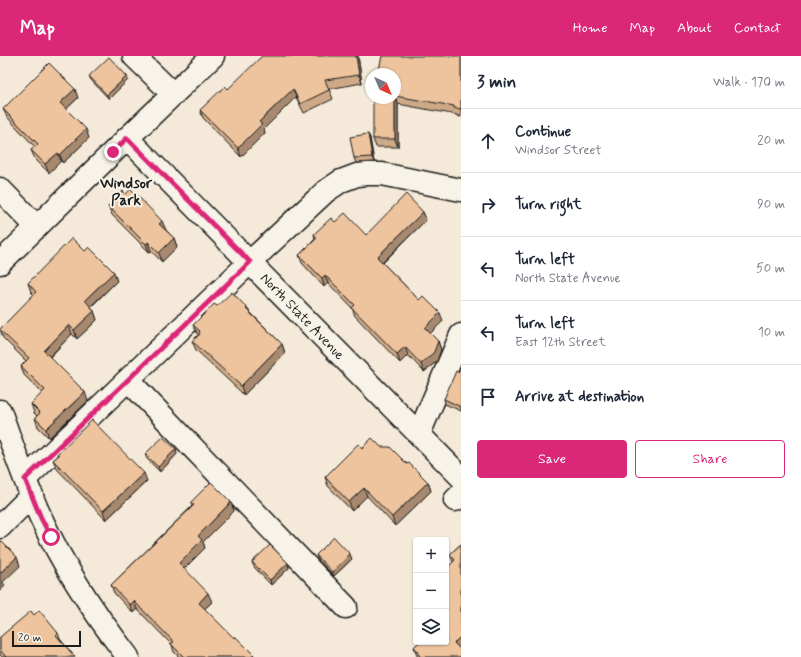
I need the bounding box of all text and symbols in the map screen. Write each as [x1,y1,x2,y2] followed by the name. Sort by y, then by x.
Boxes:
[20,16,55,41] text: Map
[573,19,607,37] text: Home
[629,19,655,37] text: Map
[677,19,712,37] text: About
[734,19,781,37] text: Contact
[365,68,401,104] north arrow
[477,71,516,93] text: 3 min
[713,74,785,91] text: Walk · 170 m
[515,122,571,142] text: Continue
[477,130,499,152] icon: ahead
[757,132,785,149] text: 20 m
[515,142,602,159] text: Windsor Street
[104,143,122,161] route end
[99,174,153,211] district label: Windsor Park
[477,194,499,216] icon: right
[515,195,582,215] text: Turn right
[757,196,785,213] text: 90 m
[515,250,575,270] text: Turn left
[477,258,499,280] icon: left
[756,260,785,277] text: 50 m
[256,269,349,364] street label: North State Avenue
[515,270,621,287] text: North State Avenue
[515,314,575,334] text: Turn left
[477,322,499,344] icon: left
[758,324,785,341] text: 10 m
[515,334,606,351] text: East 12th Street
[477,386,499,408] icon: arrive
[515,387,644,407] text: Arrive at destination
[477,440,627,478] button: Save
[635,440,785,478] button: Share
[42,528,60,546] route start
[413,537,449,645] map controls
[413,537,449,573] button: +
[413,573,449,609] button: −
[413,609,449,645] button: layers
[12,629,81,648] scale bar
[18,631,41,645] text: 20 m

